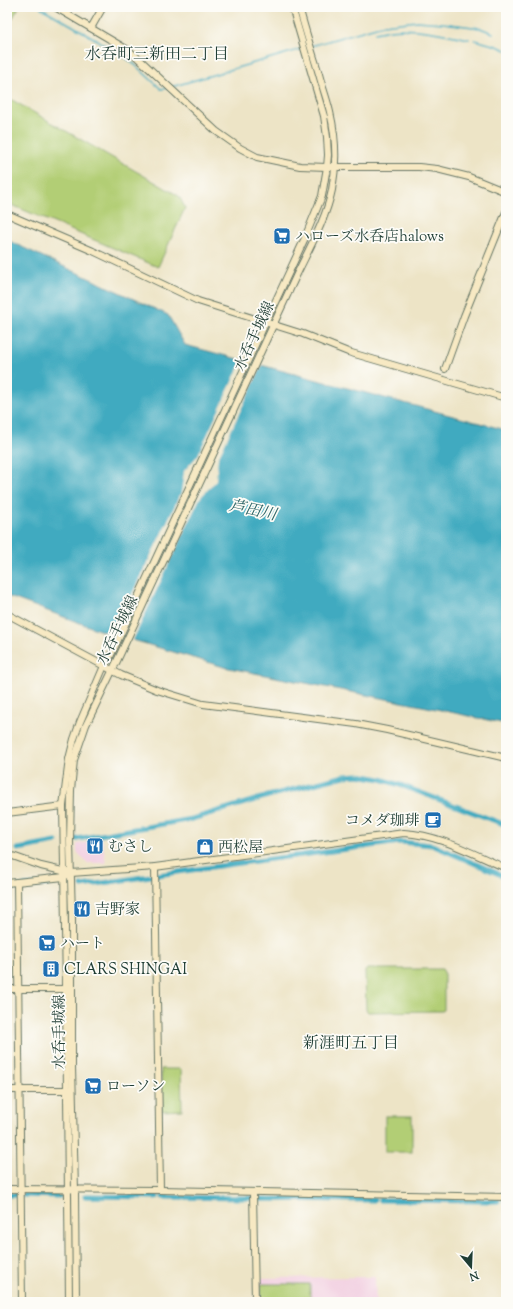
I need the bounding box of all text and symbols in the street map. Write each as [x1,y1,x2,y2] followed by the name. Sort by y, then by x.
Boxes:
[85,44,229,67] district label: 水呑町三新田二丁目
[272,226,292,246] supermarket icon: ハローズ水呑店halows
[295,227,444,248] place label: ハローズ水呑店halows
[230,298,281,375] street label: 水呑手城線
[227,495,280,528] water label: 芦田川
[92,592,144,669] street label: 水呑手城線
[423,810,443,830] cafe icon: コメダ珈琲
[345,811,420,832] place label: コメダ珈琲
[85,836,105,856] restaurant icon: むさし
[108,837,153,858] place label: むさし
[195,837,215,857] shop icon: 西松屋
[218,838,263,859] place label: 西松屋
[72,899,92,919] restaurant icon: 吉野家
[95,900,140,921] place label: 吉野家
[37,933,57,953] supermarket icon: ハート
[60,934,105,955] place label: ハート
[41,959,61,979] building icon: CLARS SHINGAI
[64,960,187,981] place label: CLARS SHINGAI
[50,994,71,1070] street label: 水呑手城線
[303,1033,399,1056] district label: 新涯町五丁目
[83,1076,103,1096] supermarket icon: ローソン
[106,1077,165,1098] place label: ローソン
[451,1247,491,1287] north arrow
[467,1266,482,1285] text: N

